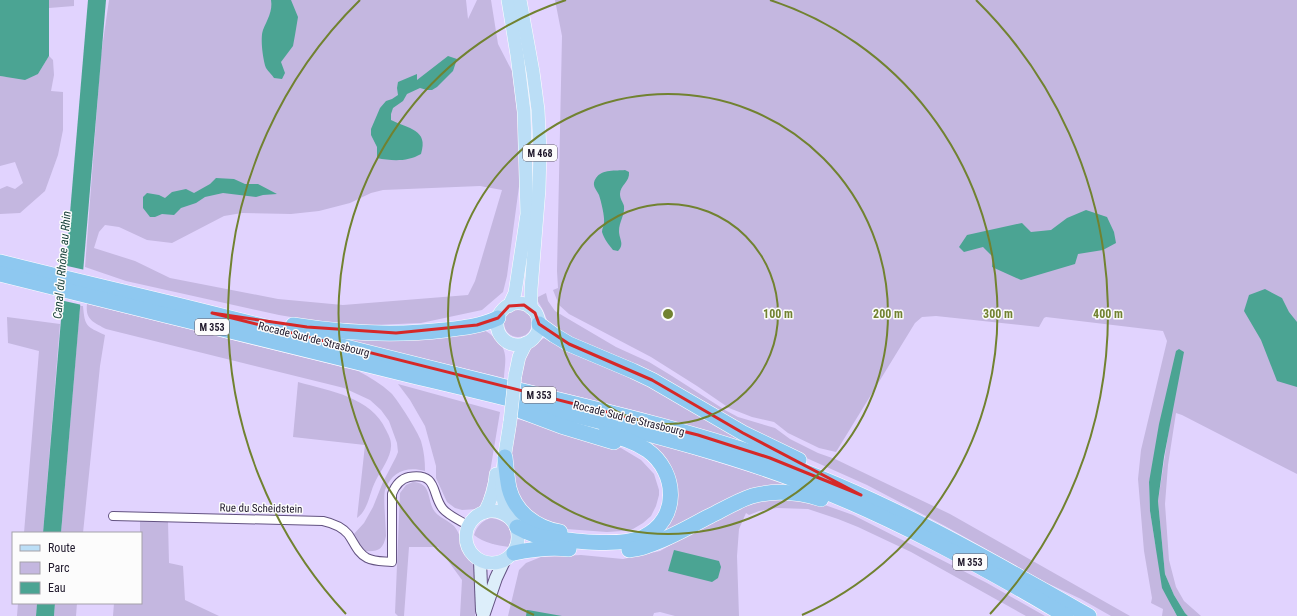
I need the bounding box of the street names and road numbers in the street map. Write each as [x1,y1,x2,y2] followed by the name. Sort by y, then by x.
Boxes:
[523,145,557,161] road number: M 468
[195,319,229,335] road number: M 353
[257,319,371,360] street label: Rocade Sud de Strasbourg
[522,387,556,403] road number: M 353
[572,398,686,439] street label: Rocade Sud de Strasbourg
[220,501,302,516] street label: Rue du Scheidstein
[953,554,987,570] road number: M 353

